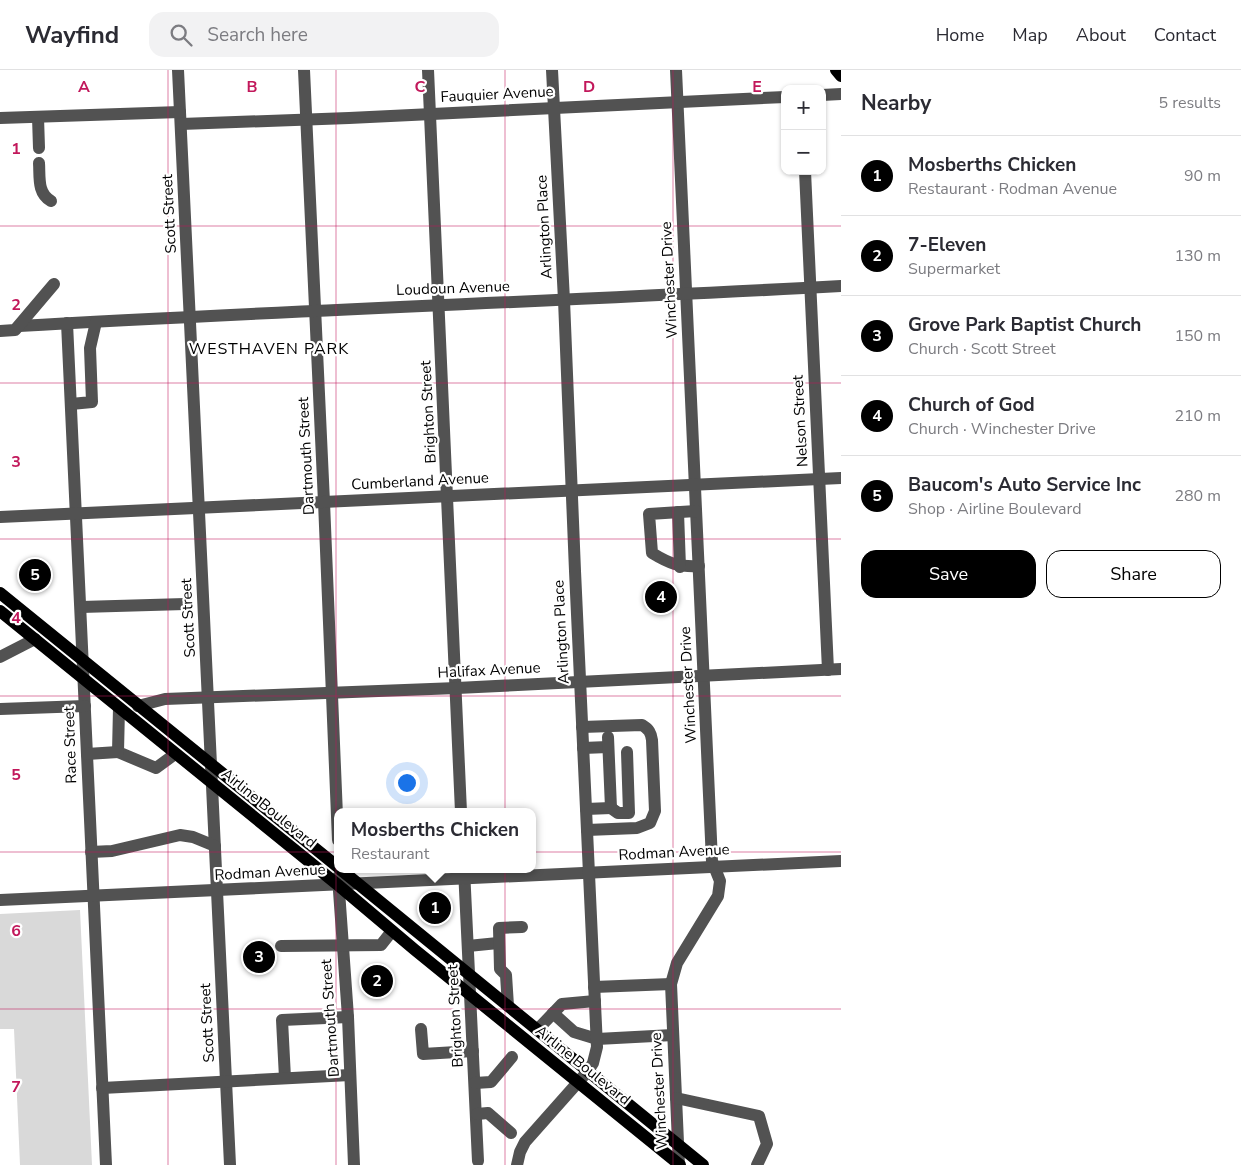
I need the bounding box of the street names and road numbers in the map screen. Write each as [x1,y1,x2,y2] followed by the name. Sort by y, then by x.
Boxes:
[440,81,554,107] street label: Fauquier Avenue
[157,173,181,254] street label: Scott Street
[531,174,557,279] street label: Arlington Place
[656,221,682,339] street label: Winchester Drive
[396,276,510,300] street label: Loudoun Avenue
[415,359,441,464] street label: Brighton Street
[788,374,812,468] street label: Nelson Street
[293,396,319,516] street label: Dartmouth Street
[351,467,489,495] street label: Cumberland Avenue
[176,577,200,658] street label: Scott Street
[548,579,574,684] street label: Arlington Place
[675,626,701,744] street label: Winchester Drive
[437,657,541,683] street label: Halifax Avenue
[59,705,81,784] street label: Race Street
[217,763,321,853] street label: Airline Boulevard
[618,839,730,865] street label: Rodman Avenue
[214,859,326,885] street label: Rodman Avenue
[316,958,344,1078] street label: Dartmouth Street
[442,963,468,1068] street label: Brighton Street
[195,982,219,1063] street label: Scott Street
[531,1020,635,1110] street label: Airline Boulevard
[646,1032,672,1150] street label: Winchester Drive

